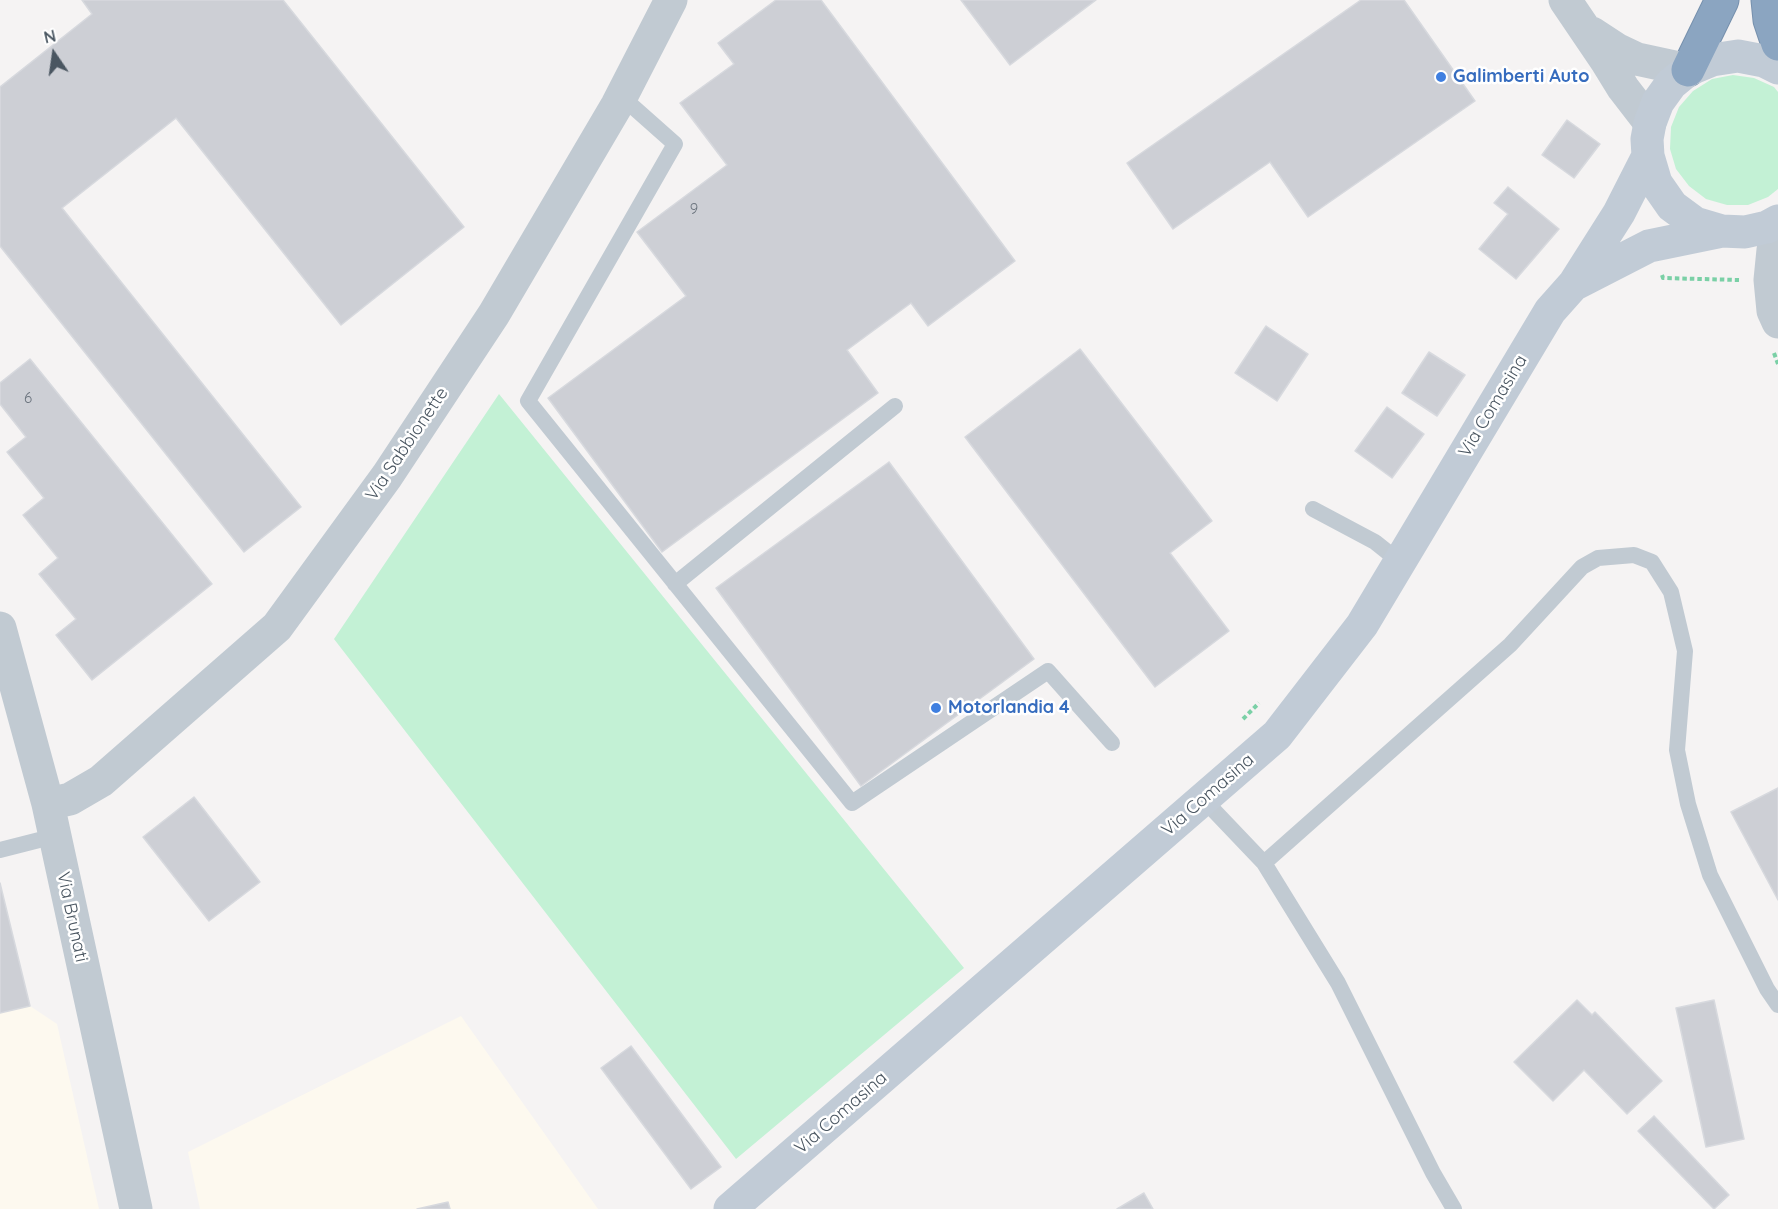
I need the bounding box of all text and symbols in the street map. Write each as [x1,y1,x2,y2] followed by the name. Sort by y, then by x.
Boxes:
[24,24,84,84] north arrow
[42,25,58,48] text: N
[1453,66,1590,88] place label: Galimberti Auto
[1434,70,1448,84] marker: Galimberti Auto
[690,200,698,218] house number: 9
[1454,351,1532,461] street label: Via Comasina
[361,383,453,505] street label: Via Sabbionette
[24,389,32,407] house number: 6
[948,697,1070,719] place label: Motorlandia 4
[929,701,943,715] marker: Motorlandia 4
[1157,749,1259,841] street label: Via Comasina
[52,870,92,964] street label: Via Brunati
[790,1067,892,1159] street label: Via Comasina

